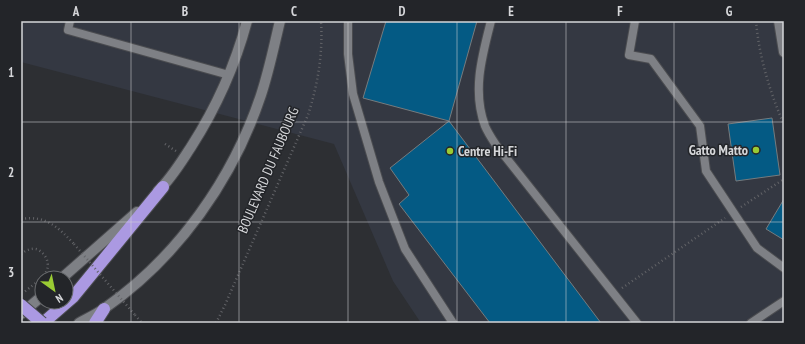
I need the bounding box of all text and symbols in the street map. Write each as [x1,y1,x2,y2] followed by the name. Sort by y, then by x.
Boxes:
[72,3,80,20] text: A
[182,3,188,20] text: B
[291,3,297,20] text: C
[399,3,406,20] text: D
[508,3,514,20] text: E
[617,3,623,20] text: F
[726,3,733,20] text: G
[8,64,14,81] text: 1
[233,104,303,236] street label: BOULEVARD DU FAUBOURG
[689,141,748,159] place label: Gatto Matto
[458,142,517,160] place label: Centre Hi-Fi
[751,145,761,155] marker: Gatto Matto
[445,146,455,156] marker: Centre Hi-Fi
[8,164,14,181] text: 2
[8,264,14,281] text: 3
[34,270,74,310] north arrow
[53,291,66,306] text: N

